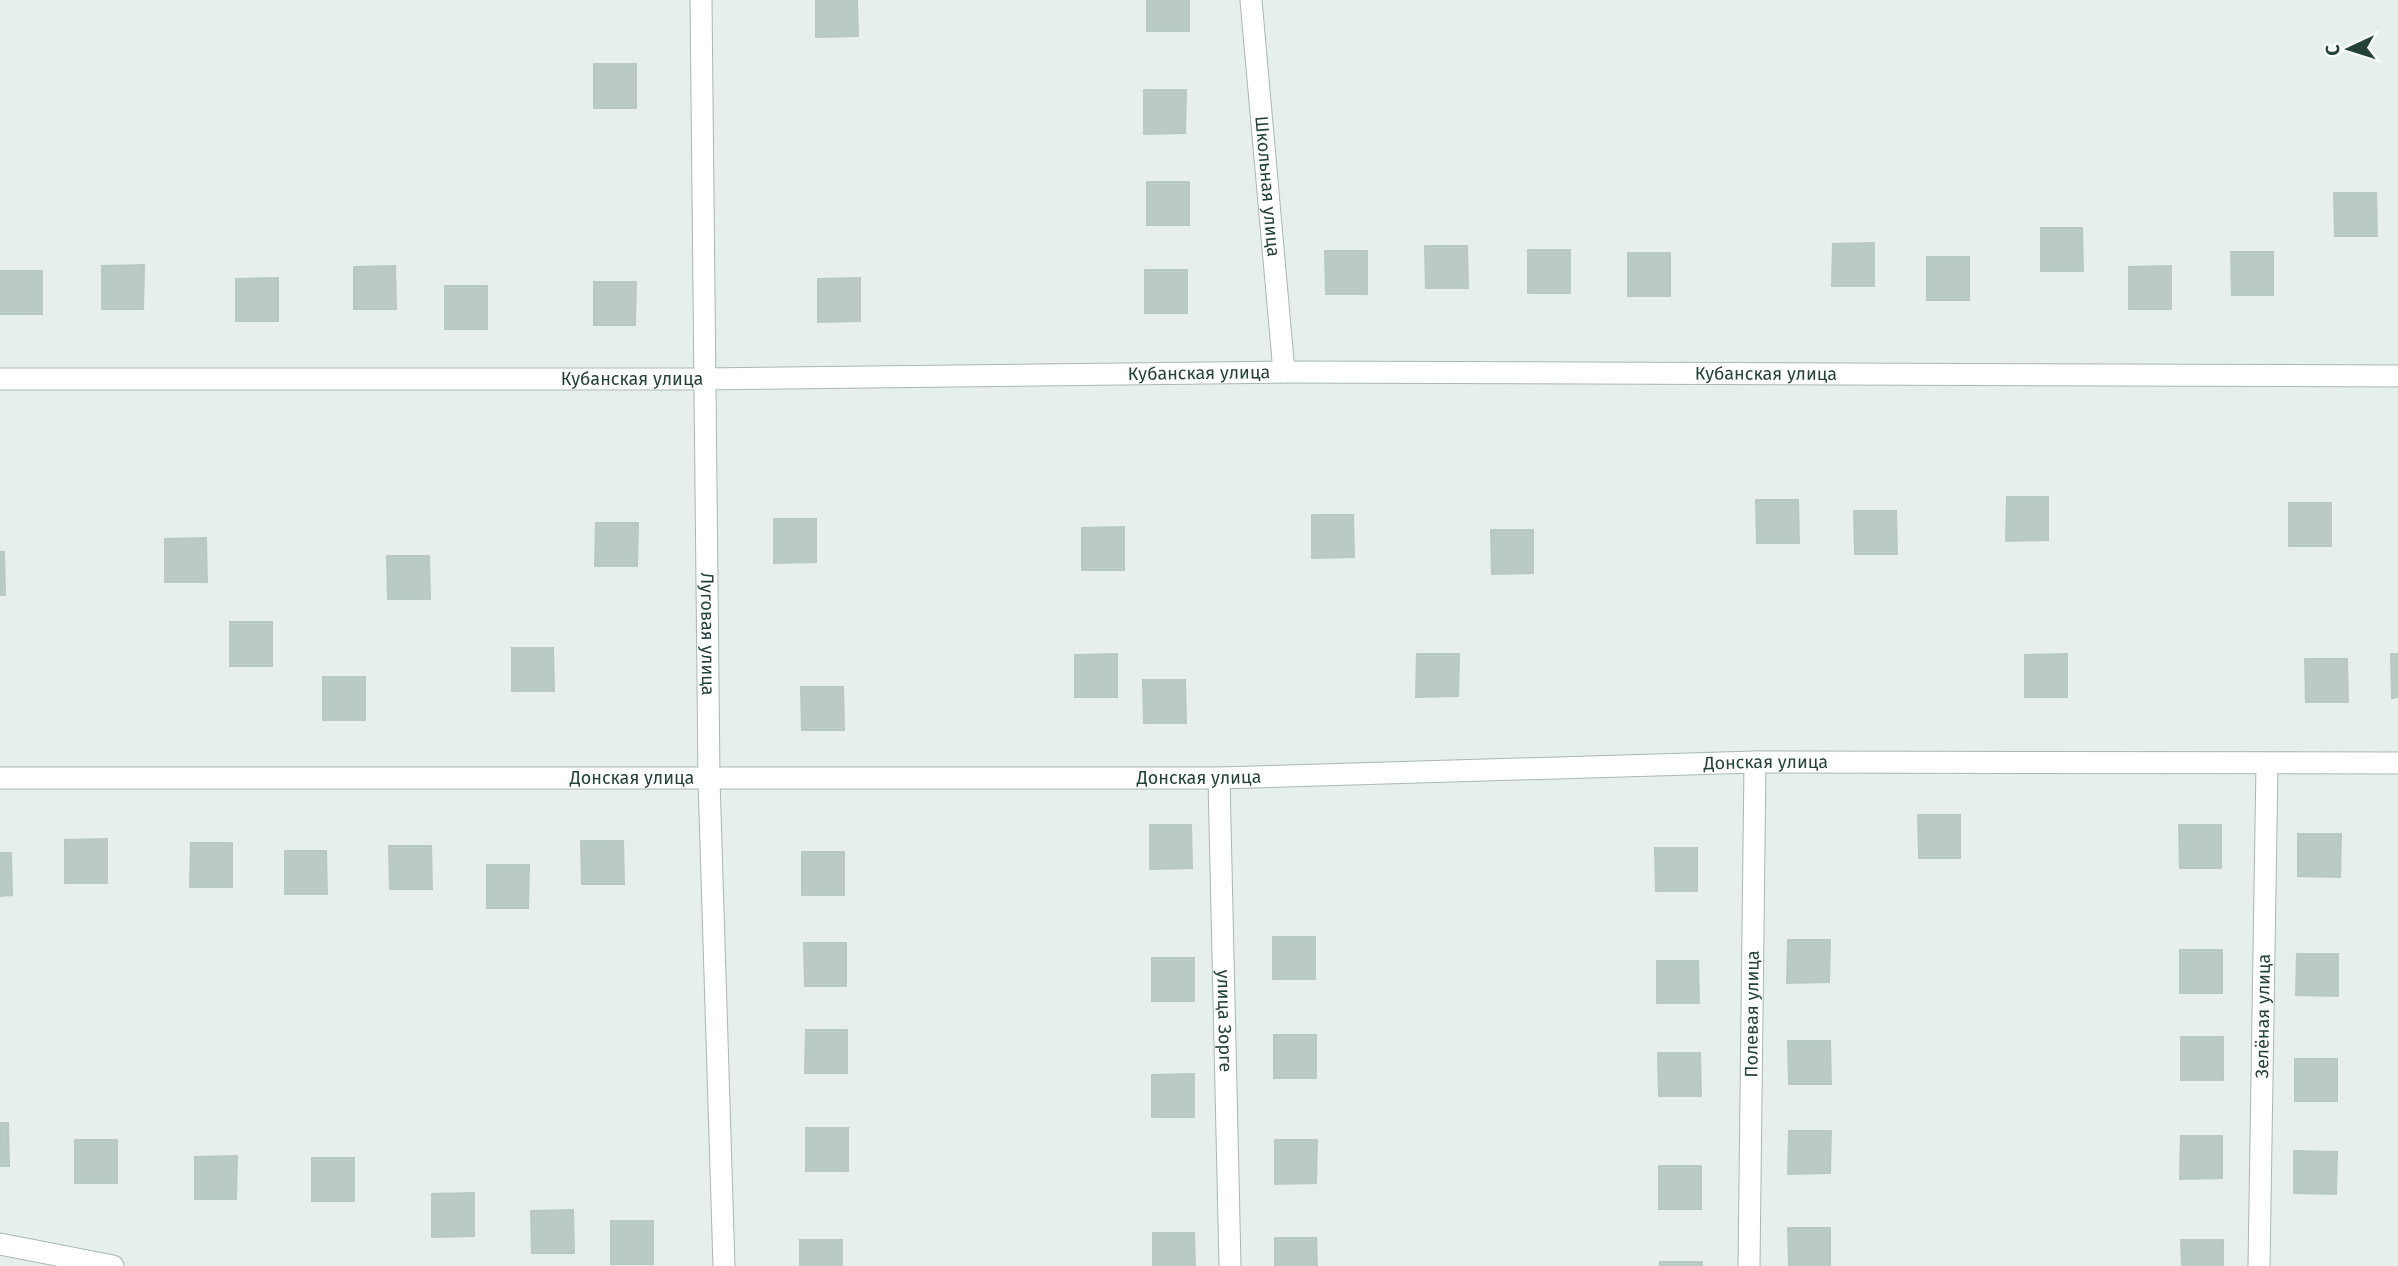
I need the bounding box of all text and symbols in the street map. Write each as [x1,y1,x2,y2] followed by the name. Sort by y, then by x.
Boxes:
[2314,14,2384,84] north arrow
[2321,44,2344,56] text: С
[1250,115,1285,258] street label: Школьная улица
[1128,361,1270,385] street label: Кубанская улица
[1695,362,1837,385] street label: Кубанская улица
[561,368,703,390] street label: Кубанская улица
[696,572,719,696] street label: Луговая улица
[1702,751,1828,775] street label: Донская улица
[1136,766,1262,789] street label: Донская улица
[569,767,694,789] street label: Донская улица
[1740,950,1764,1078] street label: Полевая улица
[2251,954,2275,1078] street label: Зелёная улица
[1212,969,1237,1073] street label: улица Зорге

